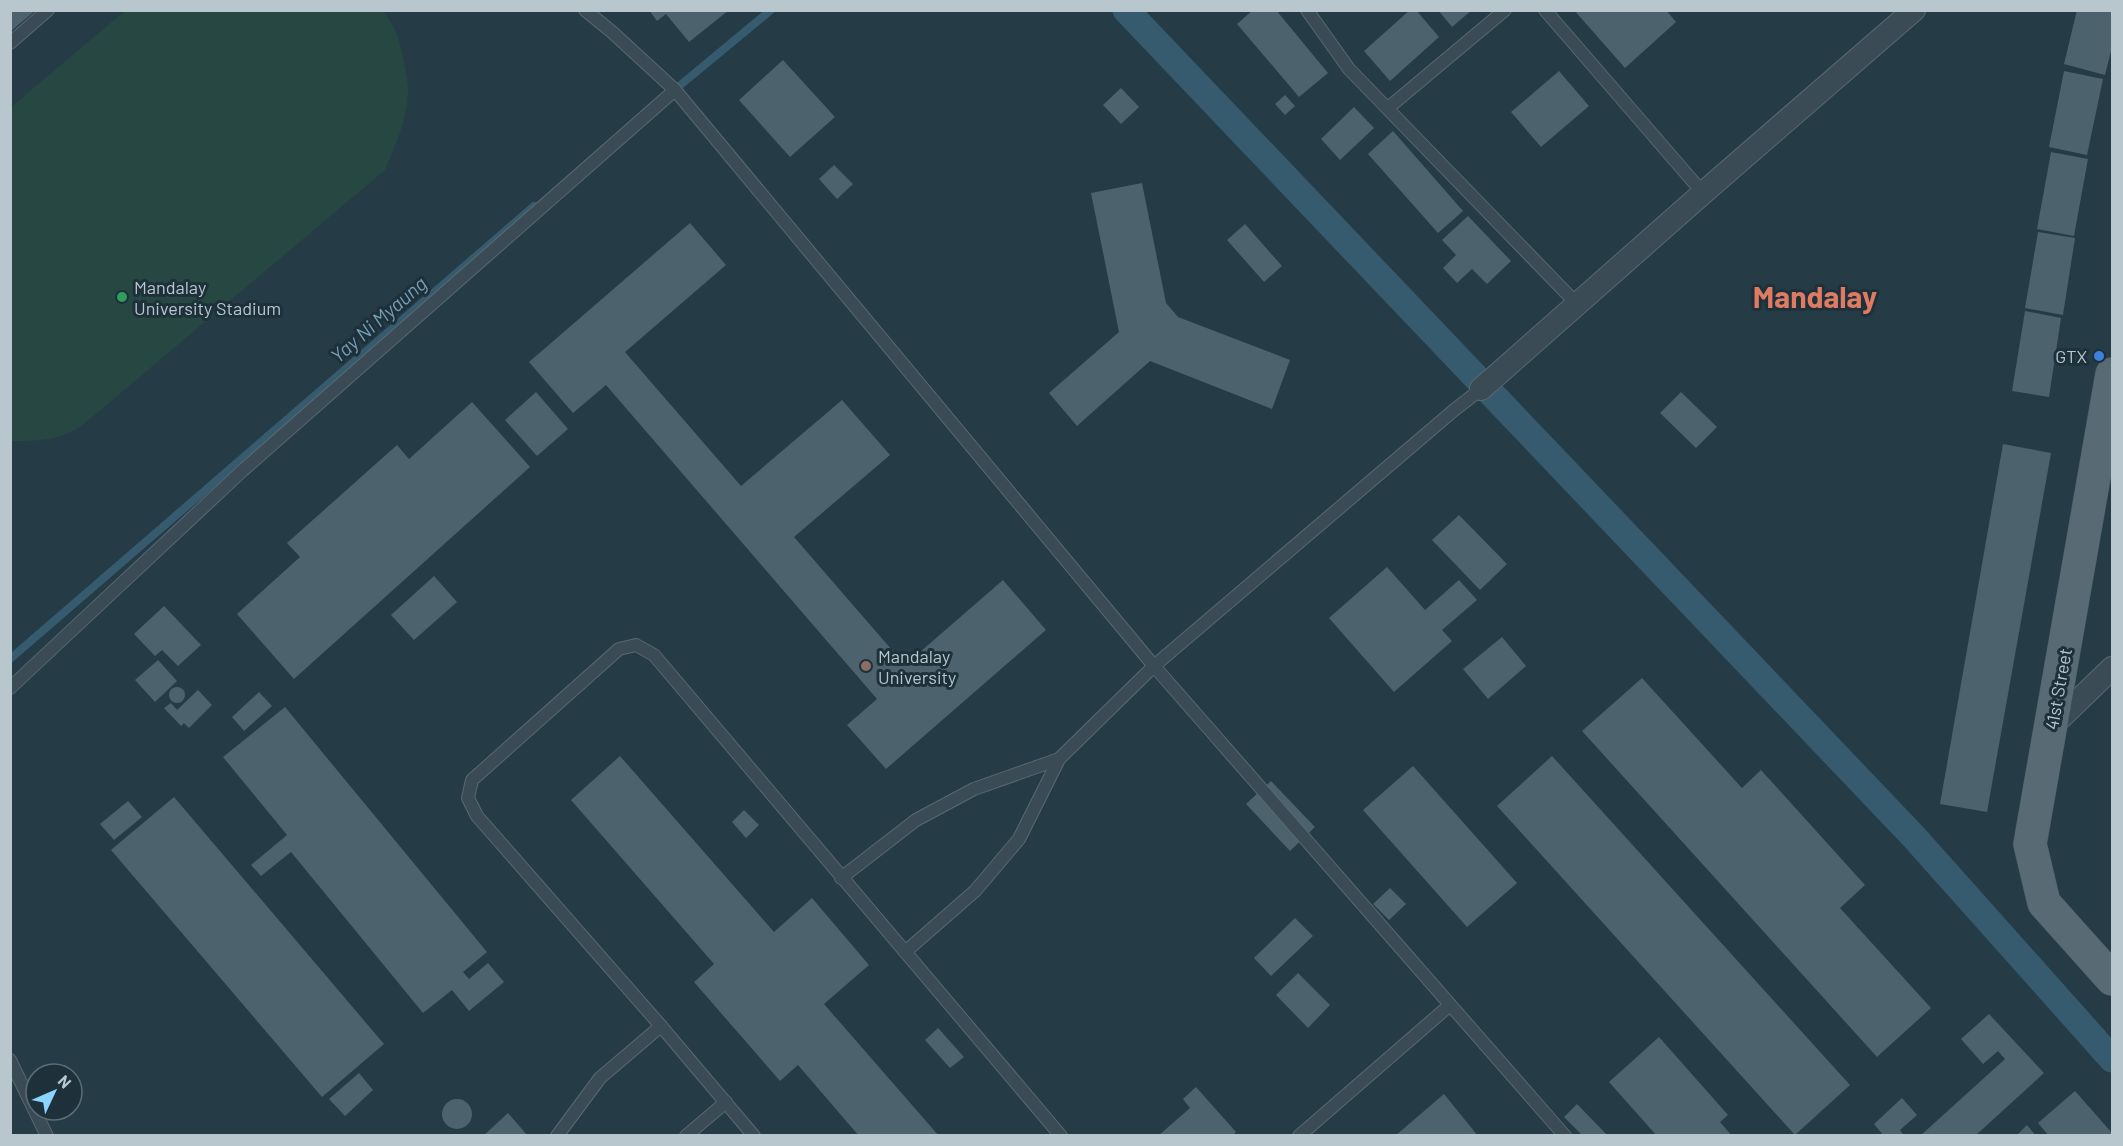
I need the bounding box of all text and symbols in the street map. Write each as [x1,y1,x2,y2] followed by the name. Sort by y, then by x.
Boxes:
[325,271,431,367] water label: Yay Ni Myaung
[134,276,281,319] place label: Mandalay University Stadium
[1753,278,1877,314] district label: Mandalay
[115,290,129,304] marker: Mandalay University Stadium
[2055,345,2087,367] place label: GTX
[2092,349,2106,363] marker: GTX
[878,645,956,688] place label: Mandalay University
[2040,646,2076,732] street label: 41st Street
[859,659,873,673] marker: Mandalay University
[24,1062,84,1122] north arrow
[55,1071,76,1092] text: N

